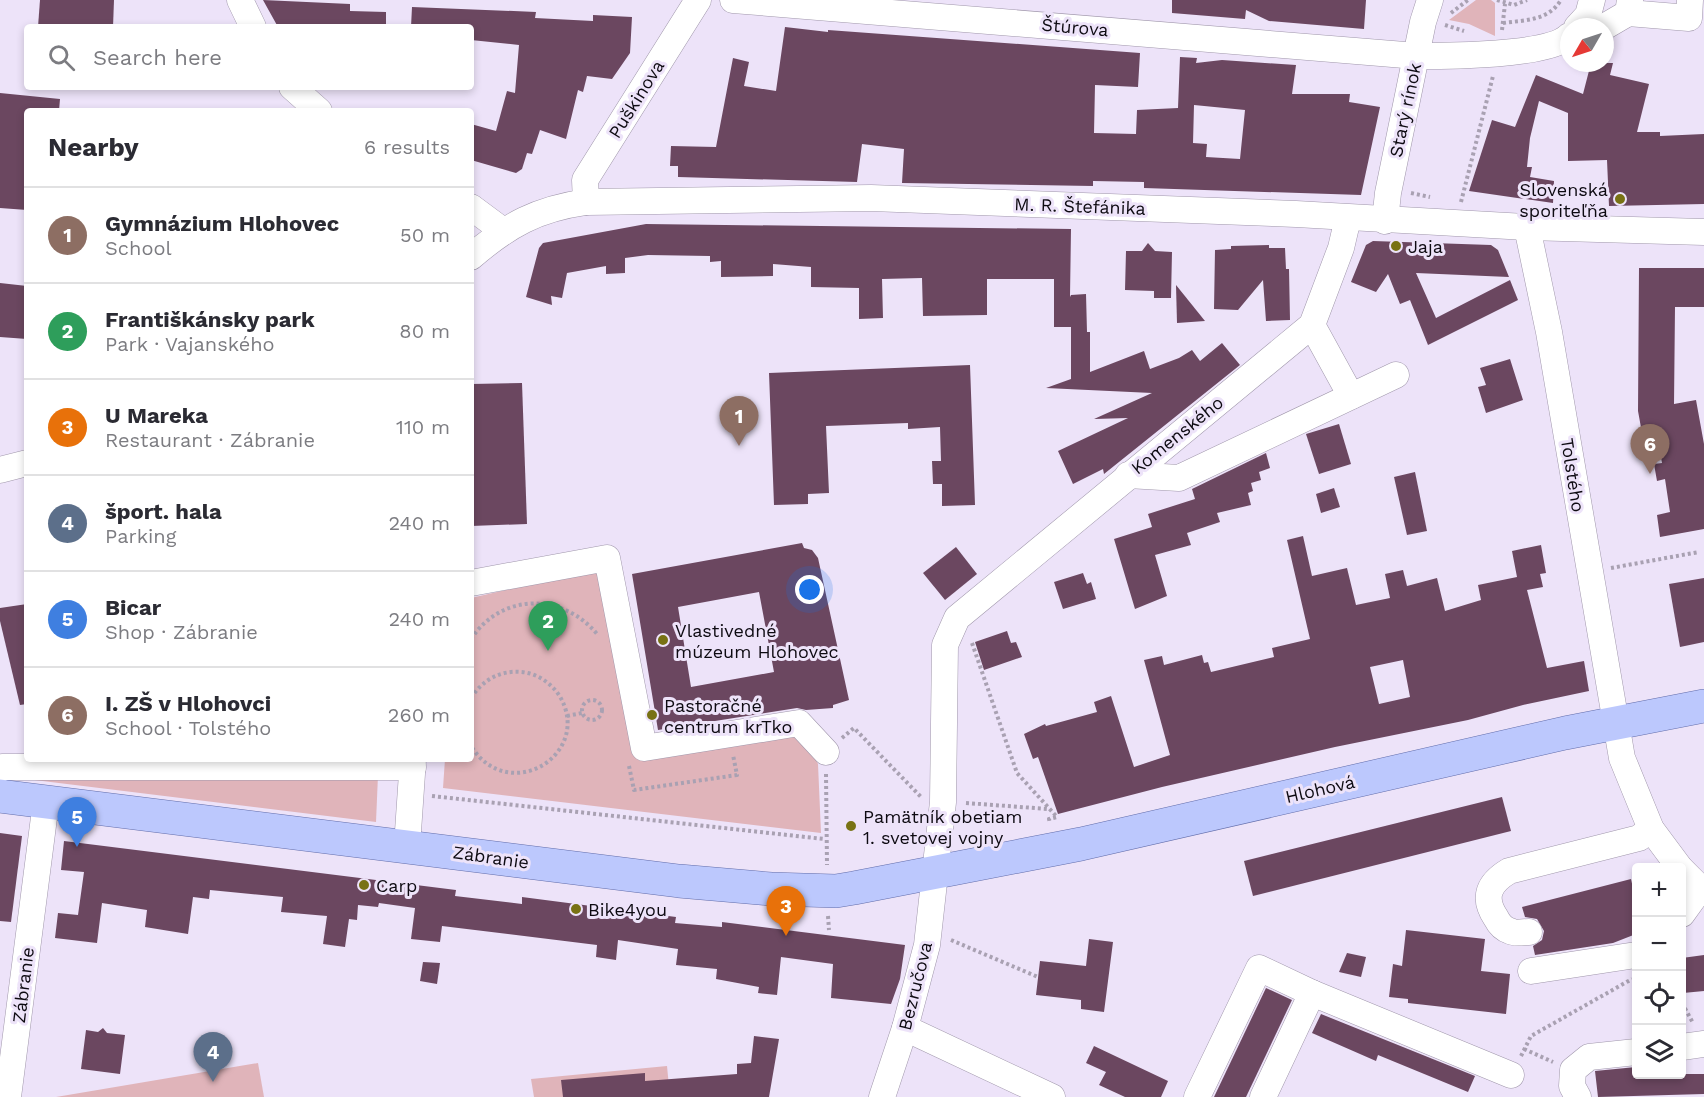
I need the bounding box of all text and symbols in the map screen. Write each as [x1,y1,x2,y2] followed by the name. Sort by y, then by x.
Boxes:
[1041,14,1109,40] street label: Štúrova
[1560,18,1614,72] north arrow
[24,24,474,90] search box
[45,41,78,74] icon: search
[93,45,222,70] text: Search here
[604,56,668,142] street label: Puškinova
[1385,61,1425,159] street label: Starý rínok
[48,132,139,162] text: Nearby
[364,135,450,159] text: 6 results
[1519,179,1608,221] place label: Slovenská sporiteľňa
[1613,192,1627,206] marker: Slovenská sporiteľňa
[1014,193,1146,219] street label: M. R. Štefánika
[105,211,339,236] text: Gymnázium Hlohovec
[63,223,72,247] text: 1
[400,223,450,247] text: 50 m
[105,236,172,260] text: School
[1408,236,1443,257] place label: Jaja
[1389,239,1403,253] marker: Jaja
[105,307,315,332] text: Františkánsky park
[62,319,73,343] text: 2
[399,319,450,343] text: 80 m
[105,332,275,356] text: Park · Vajanského
[1127,392,1227,478] street label: Komenského
[720,396,758,446] pin: 1
[105,403,208,428] text: U Mareka
[62,415,73,439] text: 3
[396,415,450,439] text: 110 m
[1630,424,1670,474] pin: 6
[105,428,315,452] text: Restaurant · Zábranie
[1557,437,1589,513] street label: Tolstého
[105,499,222,524] text: šport. hala
[61,511,74,535] text: 4
[388,511,450,535] text: 240 m
[105,524,176,548] text: Parking
[795,575,824,604] your location
[105,595,161,620] text: Bicar
[528,602,568,651] pin: 2
[62,607,73,631] text: 5
[388,607,450,631] text: 240 m
[105,620,258,644] text: Shop · Zábranie
[675,620,839,662] place label: Vlastivedné múzeum Hlohovec
[656,633,670,647] marker: Vlastivedné múzeum Hlohovec
[105,691,271,716] text: I. ZŠ v Hlohovci
[664,695,792,737] place label: Pastoračné centrum krTko
[61,703,74,727] text: 6
[388,703,450,727] text: 260 m
[645,708,659,722] marker: Pastoračné centrum krTko
[105,716,271,740] text: School · Tolstého
[1283,771,1357,807] street label: Hlohová
[58,798,97,847] pin: 5
[863,806,1022,848] place label: Pamätník obetiam 1. svetovej vojny
[844,819,858,833] marker: Pamätník obetiam 1. svetovej vojny
[452,841,530,873] street label: Zábranie
[1632,863,1686,1079] map controls
[1632,863,1686,917] button: +
[376,875,417,896] place label: Carp
[357,878,371,892] marker: Carp
[766,886,806,936] pin: 3
[588,899,667,920] place label: Bike4you
[569,902,583,916] marker: Bike4you
[1632,917,1686,971] button: −
[894,940,936,1032] street label: Bezručova
[8,946,38,1024] street label: Zábranie
[1632,971,1686,1025] button: locate
[1632,1025,1686,1079] button: layers
[194,1032,232,1082] pin: 4

